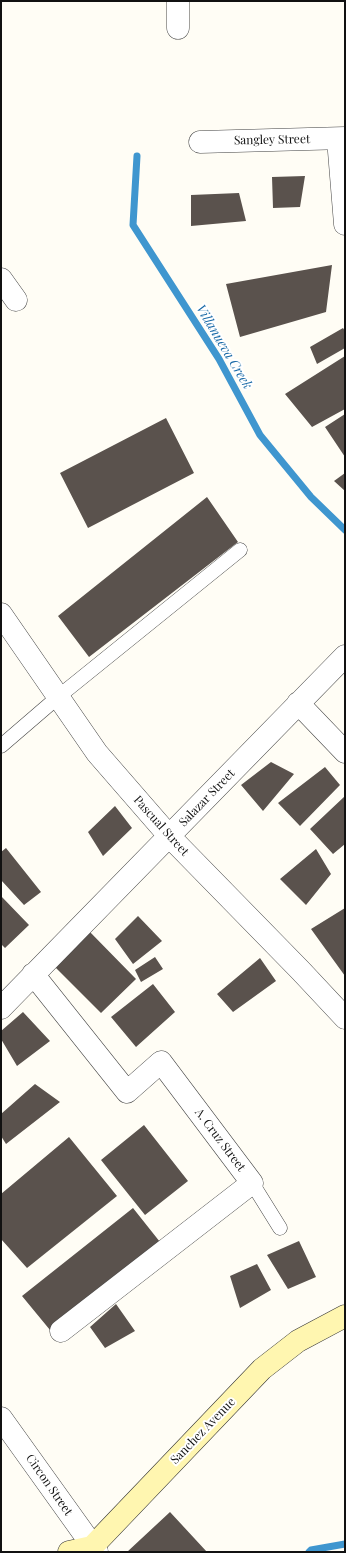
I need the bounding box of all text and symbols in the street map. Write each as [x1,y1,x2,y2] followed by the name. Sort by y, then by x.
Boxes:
[234,132,310,148] street label: Sangley Street
[193,302,255,392] water label: Villanueva Creek
[176,766,238,830] street label: Salazar Street
[130,793,192,859] street label: Pascual Street
[192,1106,248,1174] street label: A. Cruz Street
[168,1395,238,1467] street label: Sanchez Avenue
[23,1452,75,1518] street label: Circon Street

